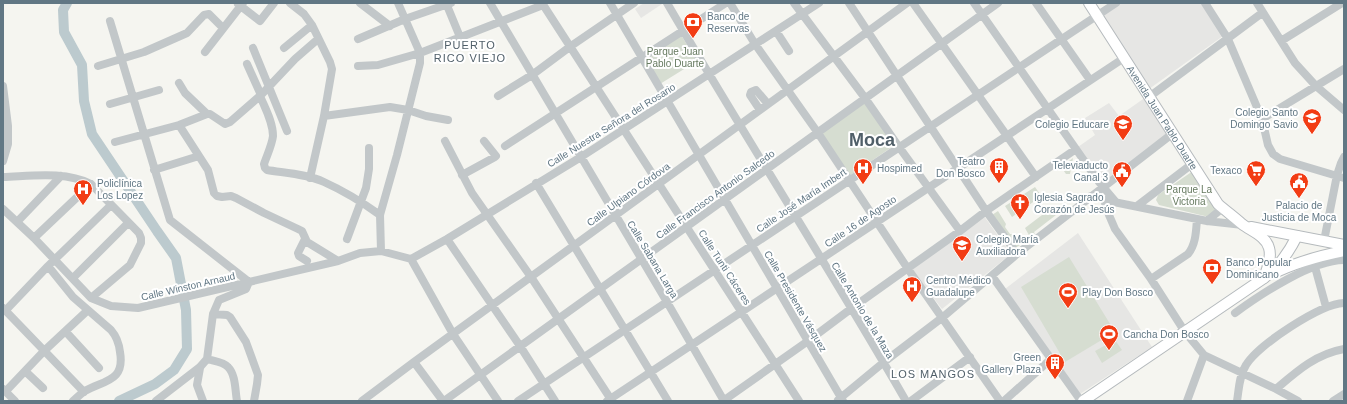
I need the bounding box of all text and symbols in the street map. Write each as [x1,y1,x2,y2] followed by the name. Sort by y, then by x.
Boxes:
[682,11,704,39] bank icon: Banco de Reservas
[707,11,750,34] place label: Banco de Reservas
[434,39,506,64] district label: PUERTO RICO VIEJO
[646,46,705,69] park label: Parque Juan Pablo Duarte
[1125,64,1200,172] street label: Avenida Juan Pablo Duarte
[545,81,678,170] street label: Calle Nuestra Señora del Rosario
[1230,107,1298,130] place label: Colegio Santo Domingo Savio
[1301,107,1323,135] school or university icon: Colegio Santo Domingo Savio
[1112,113,1134,141] school or university icon: Colegio Educare
[1035,119,1109,130] place label: Colegio Educare
[849,130,896,150] district label: Moca
[654,147,777,241] street label: Calle Francisco Antonio Salcedo
[936,156,985,179] place label: Teatro Don Bosco
[988,156,1010,184] building icon: Teatro Don Bosco
[852,157,874,185] hospital icon: Hospimed
[1245,159,1267,187] supermarket icon: Texaco
[585,160,672,228] street label: Calle Ulpiano Córdova
[1052,160,1108,183] place label: Televiaducto Canal 3
[1111,160,1133,188] public building icon: Televiaducto Canal 3
[877,163,922,174] place label: Hospimed
[1210,165,1242,176] place label: Texaco
[754,166,849,235] street label: Calle José María Imbert
[1288,171,1310,199] public building icon: Palacio de Justicia de Moca
[72,178,94,206] hospital icon: Policlínica Los Lopez
[97,178,143,201] place label: Policlínica Los Lopez
[1166,184,1213,207] park label: Parque La Victoria
[1009,192,1031,220] church icon: Iglesia Sagrado Corazón de Jesús
[1034,192,1115,215] place label: Iglesia Sagrado Corazón de Jesús
[822,193,899,249] street label: Calle 16 de Agosto
[1262,200,1337,223] place label: Palacio de Justicia de Moca
[625,219,680,300] street label: Calle Sabana Larga
[696,228,753,307] street label: Calle Tunti Cáceres
[951,234,973,262] school or university icon: Colegio María Auxiliadora
[976,234,1039,257] place label: Colegio María Auxiliadora
[762,249,829,354] street label: Calle Presidente Vásquez
[1201,257,1223,285] bank icon: Banco Popular Dominicano
[1226,257,1292,280] place label: Banco Popular Dominicano
[829,260,896,361] street label: Calle Antonio de la Maza
[140,270,236,303] street label: Calle Winston Arnaud
[901,275,923,303] hospital icon: Centro Médico Guadalupe
[926,275,991,298] place label: Centro Médico Guadalupe
[1057,281,1079,309] sports icon: Play Don Bosco
[1082,287,1154,298] place label: Play Don Bosco
[1098,323,1120,351] sports icon: Cancha Don Bosco
[1123,329,1210,340] place label: Cancha Don Bosco
[982,352,1041,375] place label: Green Gallery Plaza
[1044,352,1066,380] building icon: Green Gallery Plaza
[891,368,975,380] district label: LOS MANGOS

